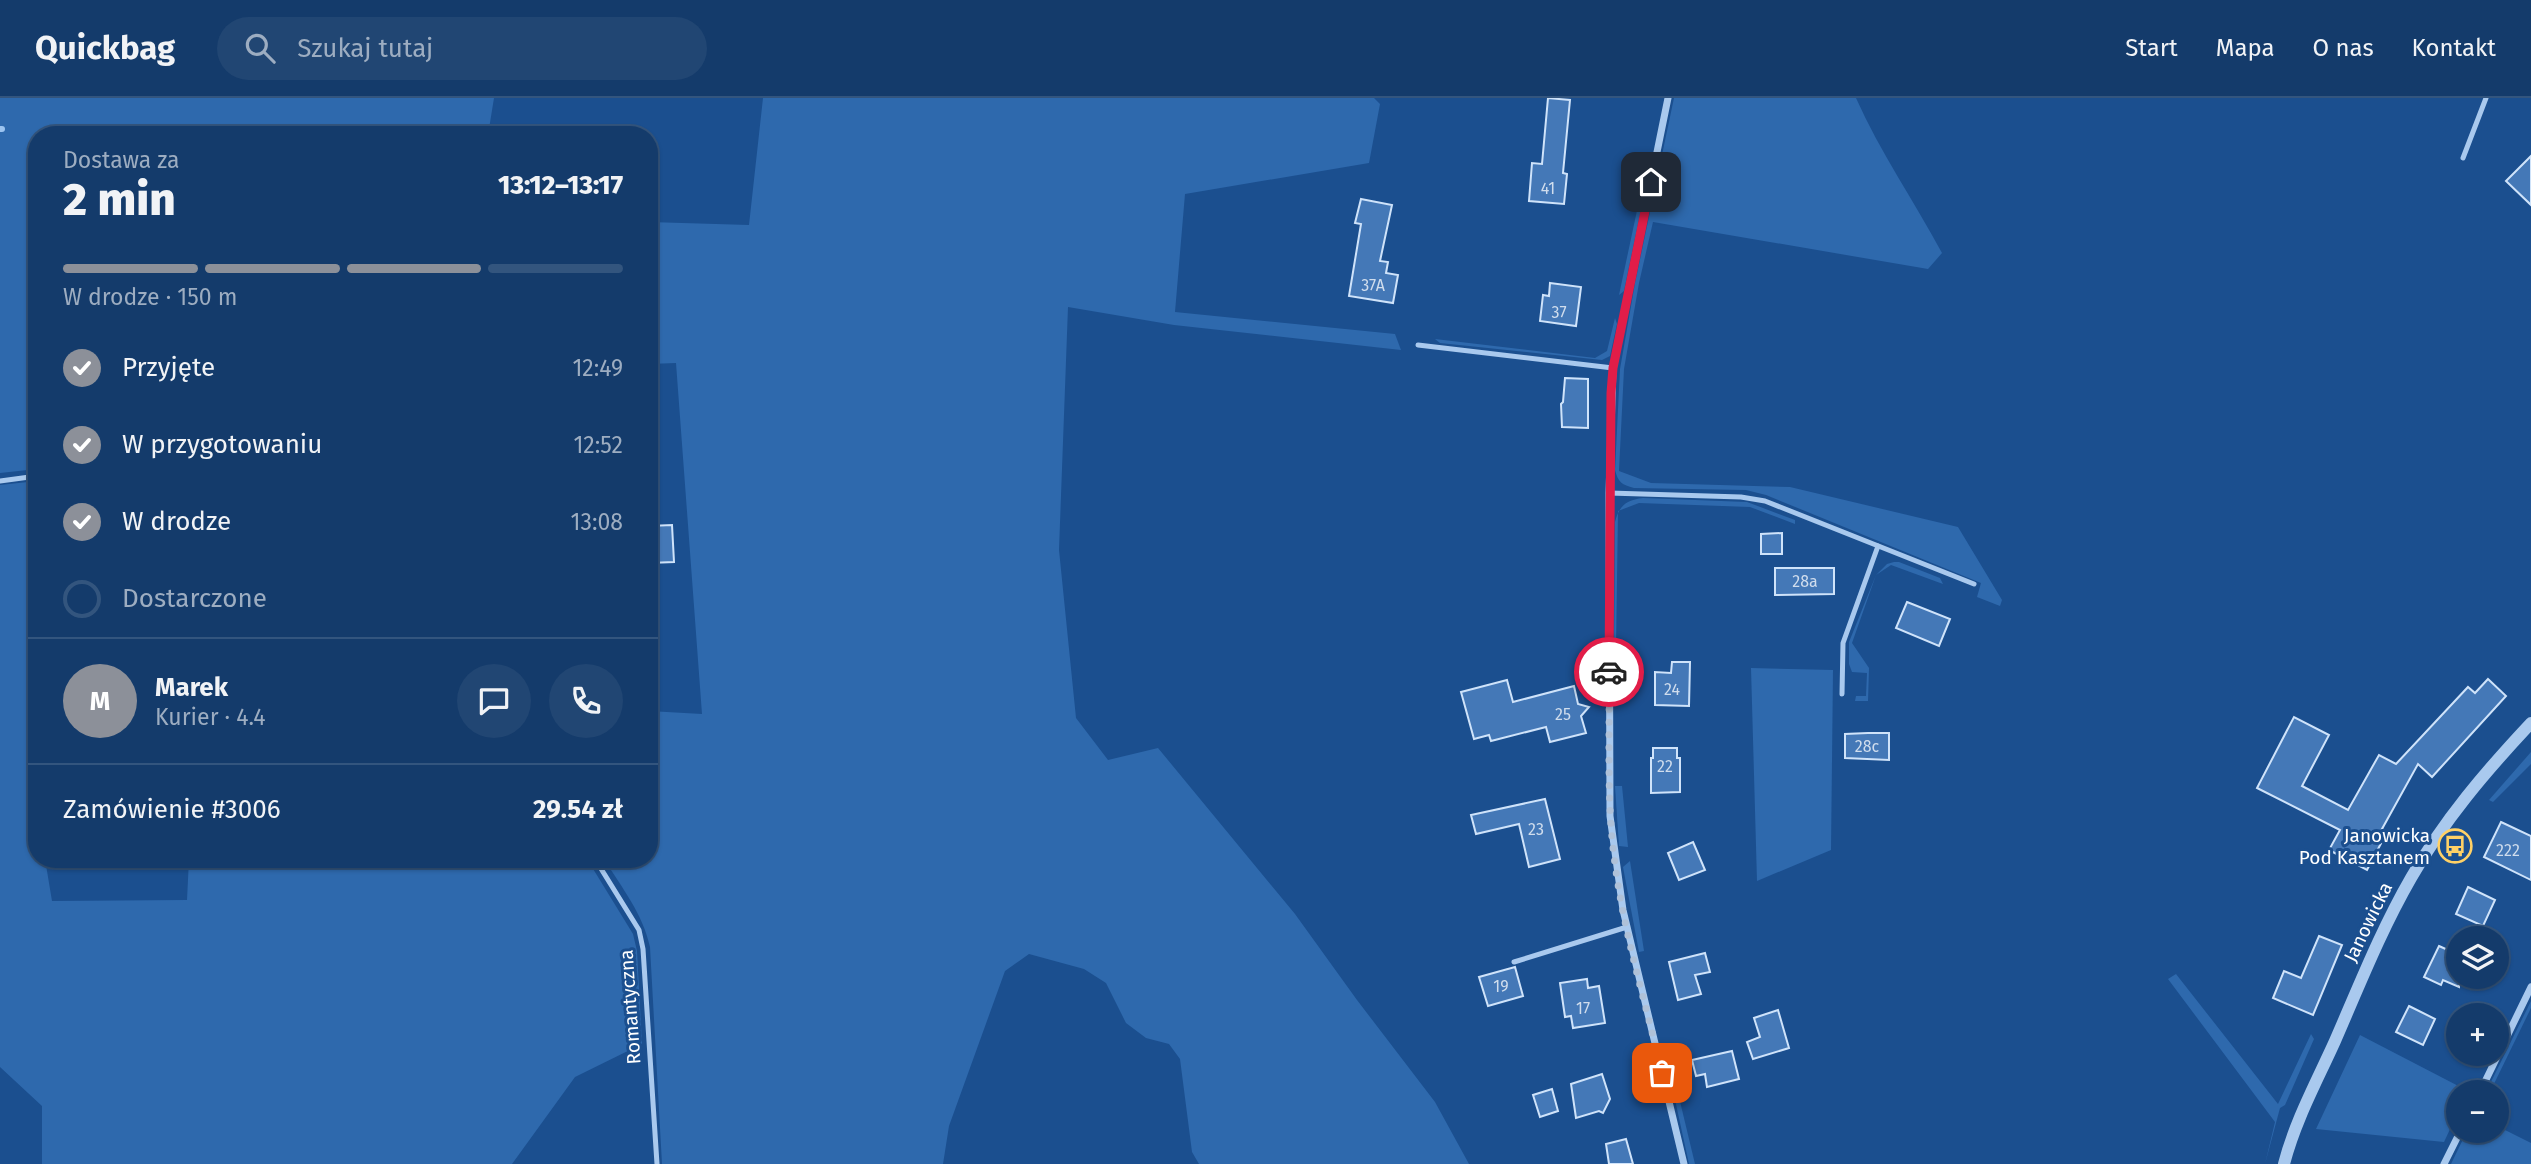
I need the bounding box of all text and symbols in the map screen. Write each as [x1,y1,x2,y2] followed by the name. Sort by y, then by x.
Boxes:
[217,17,707,80] search box
[35,28,175,68] text: Quickbag
[241,29,279,67] icon: search
[297,33,433,64] text: Szukaj tutaj
[2125,34,2178,62] text: Start
[2216,34,2275,62] text: Mapa
[2313,34,2374,62] text: O nas
[2412,34,2496,62] text: Kontakt
[63,146,180,174] text: Dostawa za
[1621,152,1681,212] pin
[1632,163,1670,201] icon: home
[498,170,623,201] text: 13:12–13:17
[63,172,176,227] text: 2 min
[1541,179,1555,198] house number: 41
[1361,276,1386,295] house number: 37A
[63,283,237,311] text: W drodze · 150 m
[1551,303,1567,322] house number: 37
[63,349,101,387] icon: check
[122,352,215,383] text: Przyjęte
[572,354,623,382] text: 12:49
[63,426,101,464] icon: check
[122,429,322,460] text: W przygotowaniu
[573,431,623,459] text: 12:52
[63,503,101,541] icon: check
[122,506,231,537] text: W drodze
[571,508,623,536] text: 13:08
[1792,572,1818,591] house number: 28a
[122,583,267,614] text: Dostarczone
[1574,637,1644,707] courier
[1590,653,1628,691] icon: car
[457,664,531,738] button: chat
[549,664,623,738] button: phone
[155,672,228,703] text: Marek
[1664,680,1680,699] house number: 24
[90,686,110,717] text: M
[155,703,265,731] text: Kurier · 4.4
[1555,705,1571,724] house number: 25
[1855,737,1880,756] house number: 28c
[1657,757,1673,776] house number: 22
[63,794,281,825] text: Zamówienie #3006
[533,794,623,825] text: 29.54 zł
[1528,820,1544,839] house number: 23
[2299,824,2430,869] place label: Janowicka Pod Kasztanem
[2436,827,2474,865] bus stop icon: Janowicka Pod Kasztanem
[2496,841,2520,860] house number: 222
[2339,878,2397,966] street label: Janowicka
[2446,926,2509,1143] map controls
[2446,926,2509,989] button: layers
[615,949,645,1065] street label: Romantyczna
[1493,977,1509,996] house number: 19
[1576,999,1590,1018] house number: 17
[2446,1003,2509,1066] button: +
[1632,1043,1692,1103] pin
[1643,1054,1681,1092] icon: bag
[2446,1080,2509,1143] button: −

